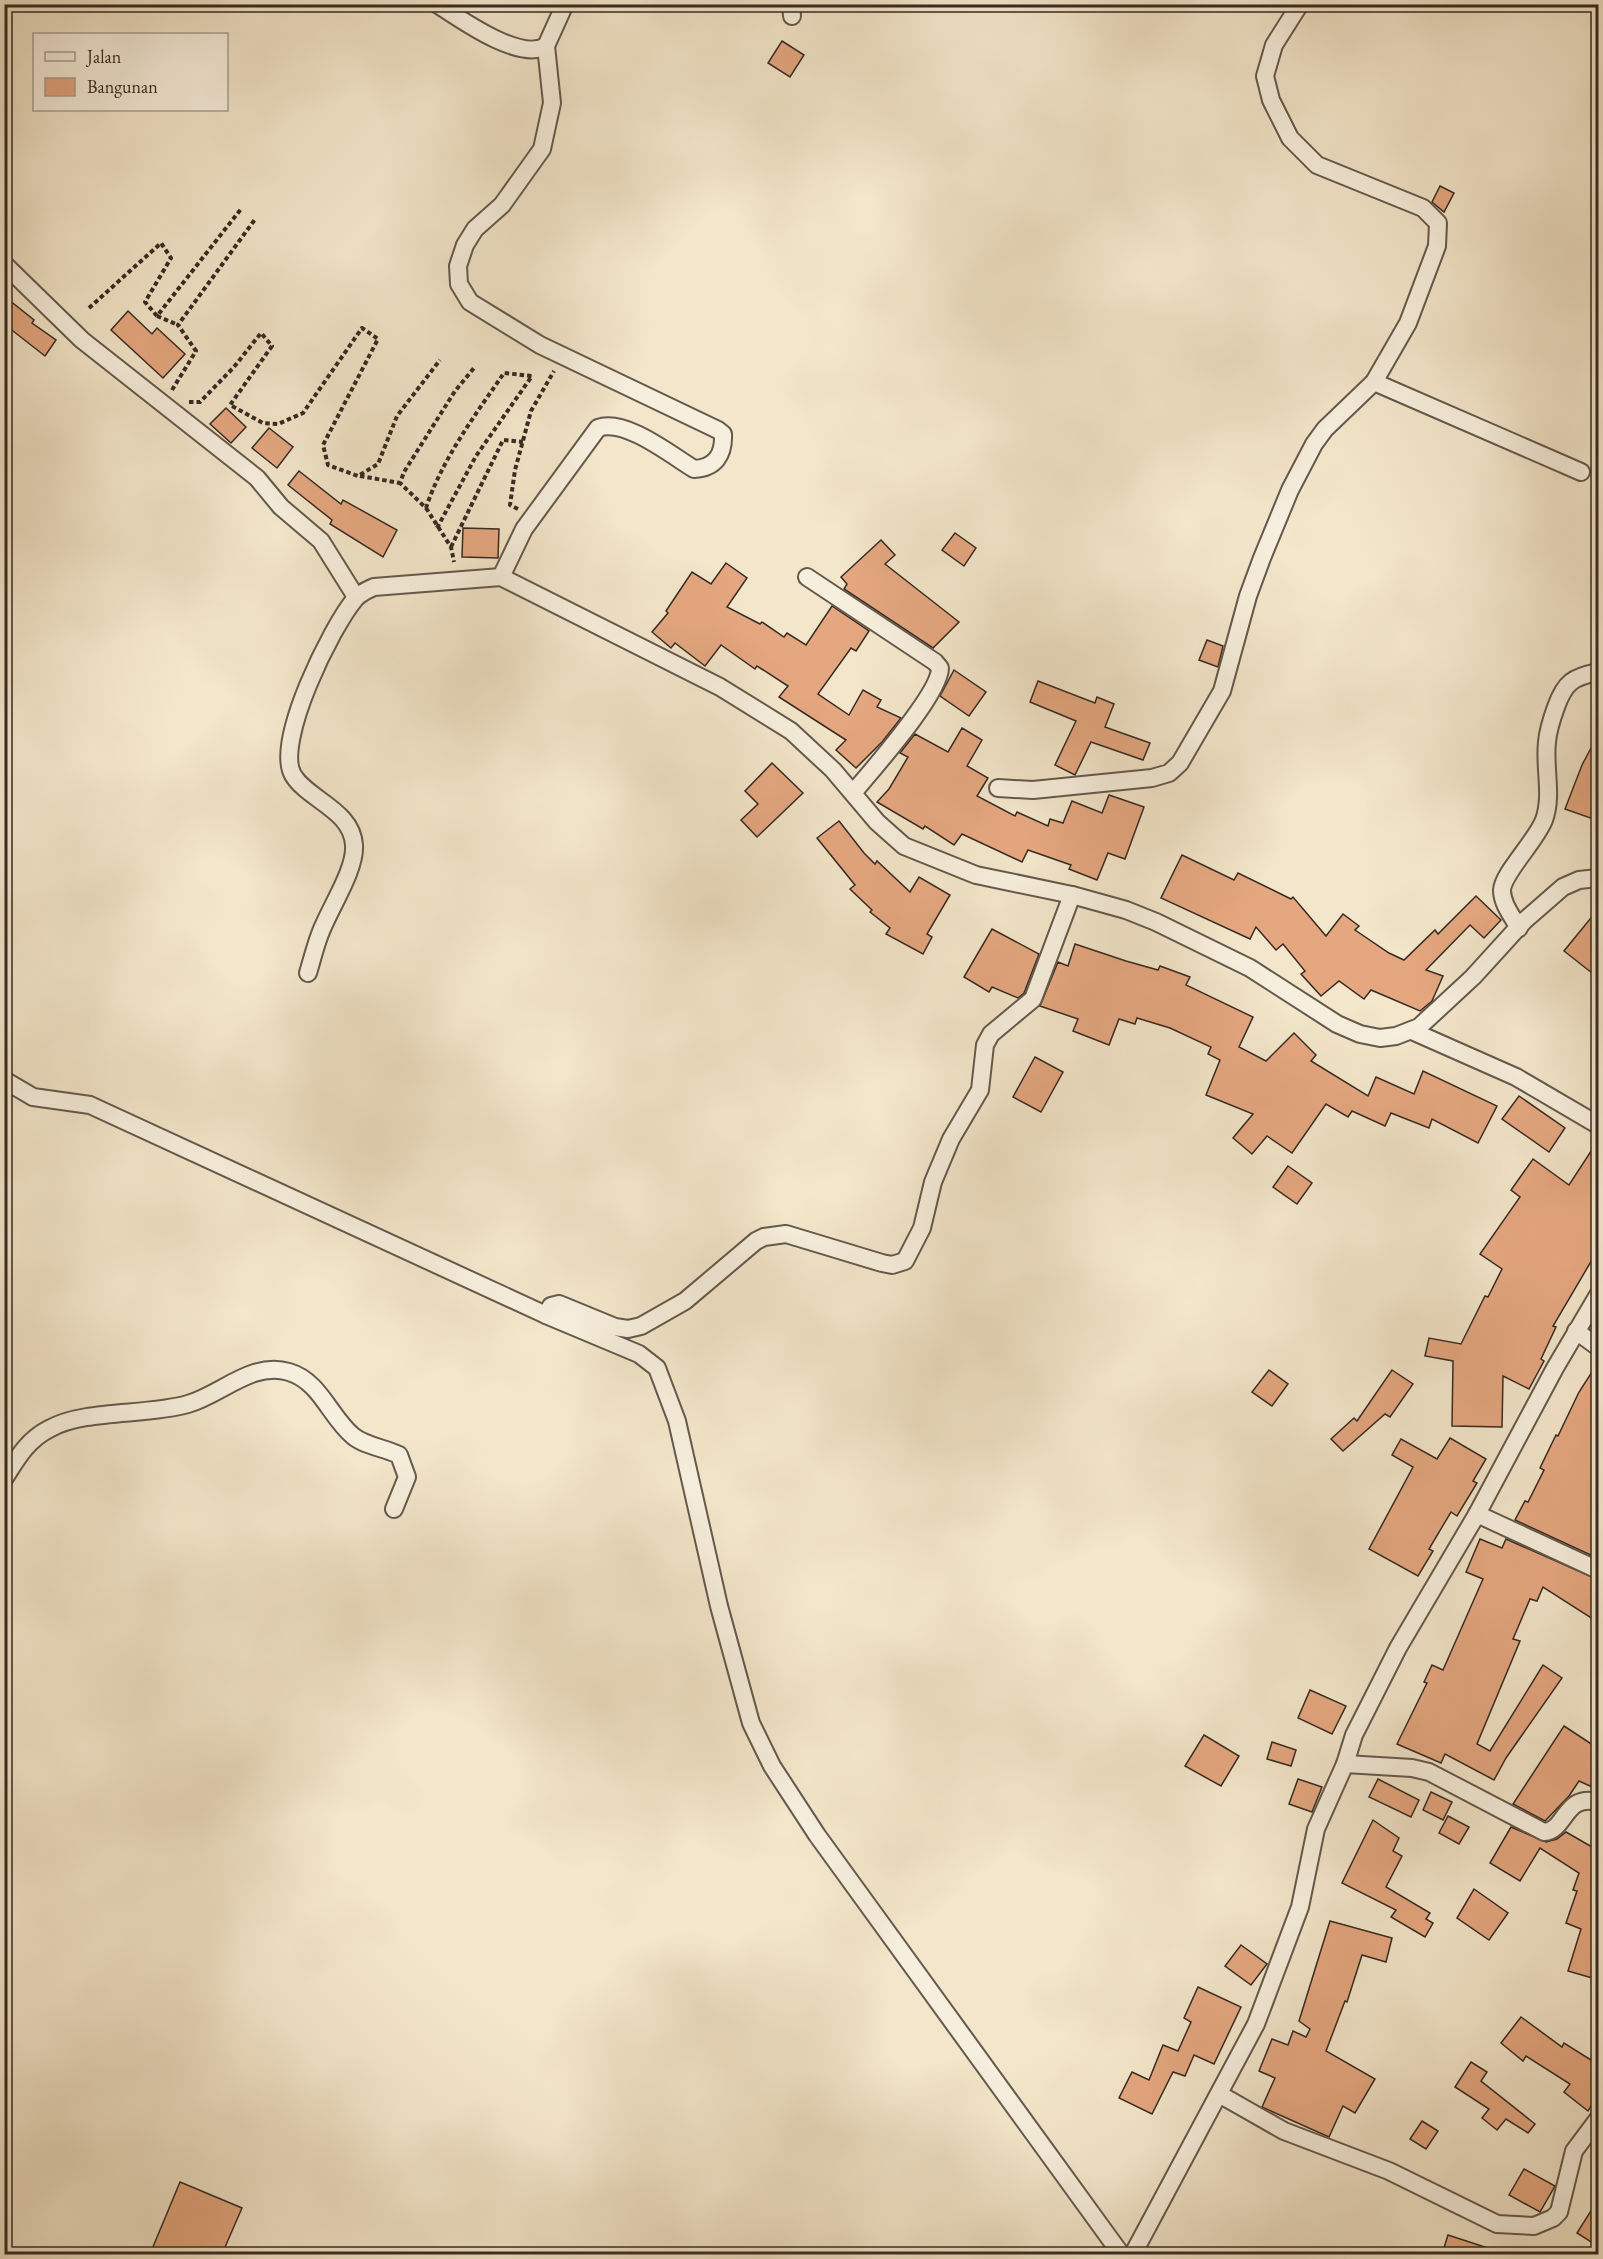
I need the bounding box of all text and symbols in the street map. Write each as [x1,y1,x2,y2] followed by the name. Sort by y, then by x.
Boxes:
[33,33,228,111] legend
[85,45,122,68] text: Jalan
[87,75,158,98] text: Bangunan

